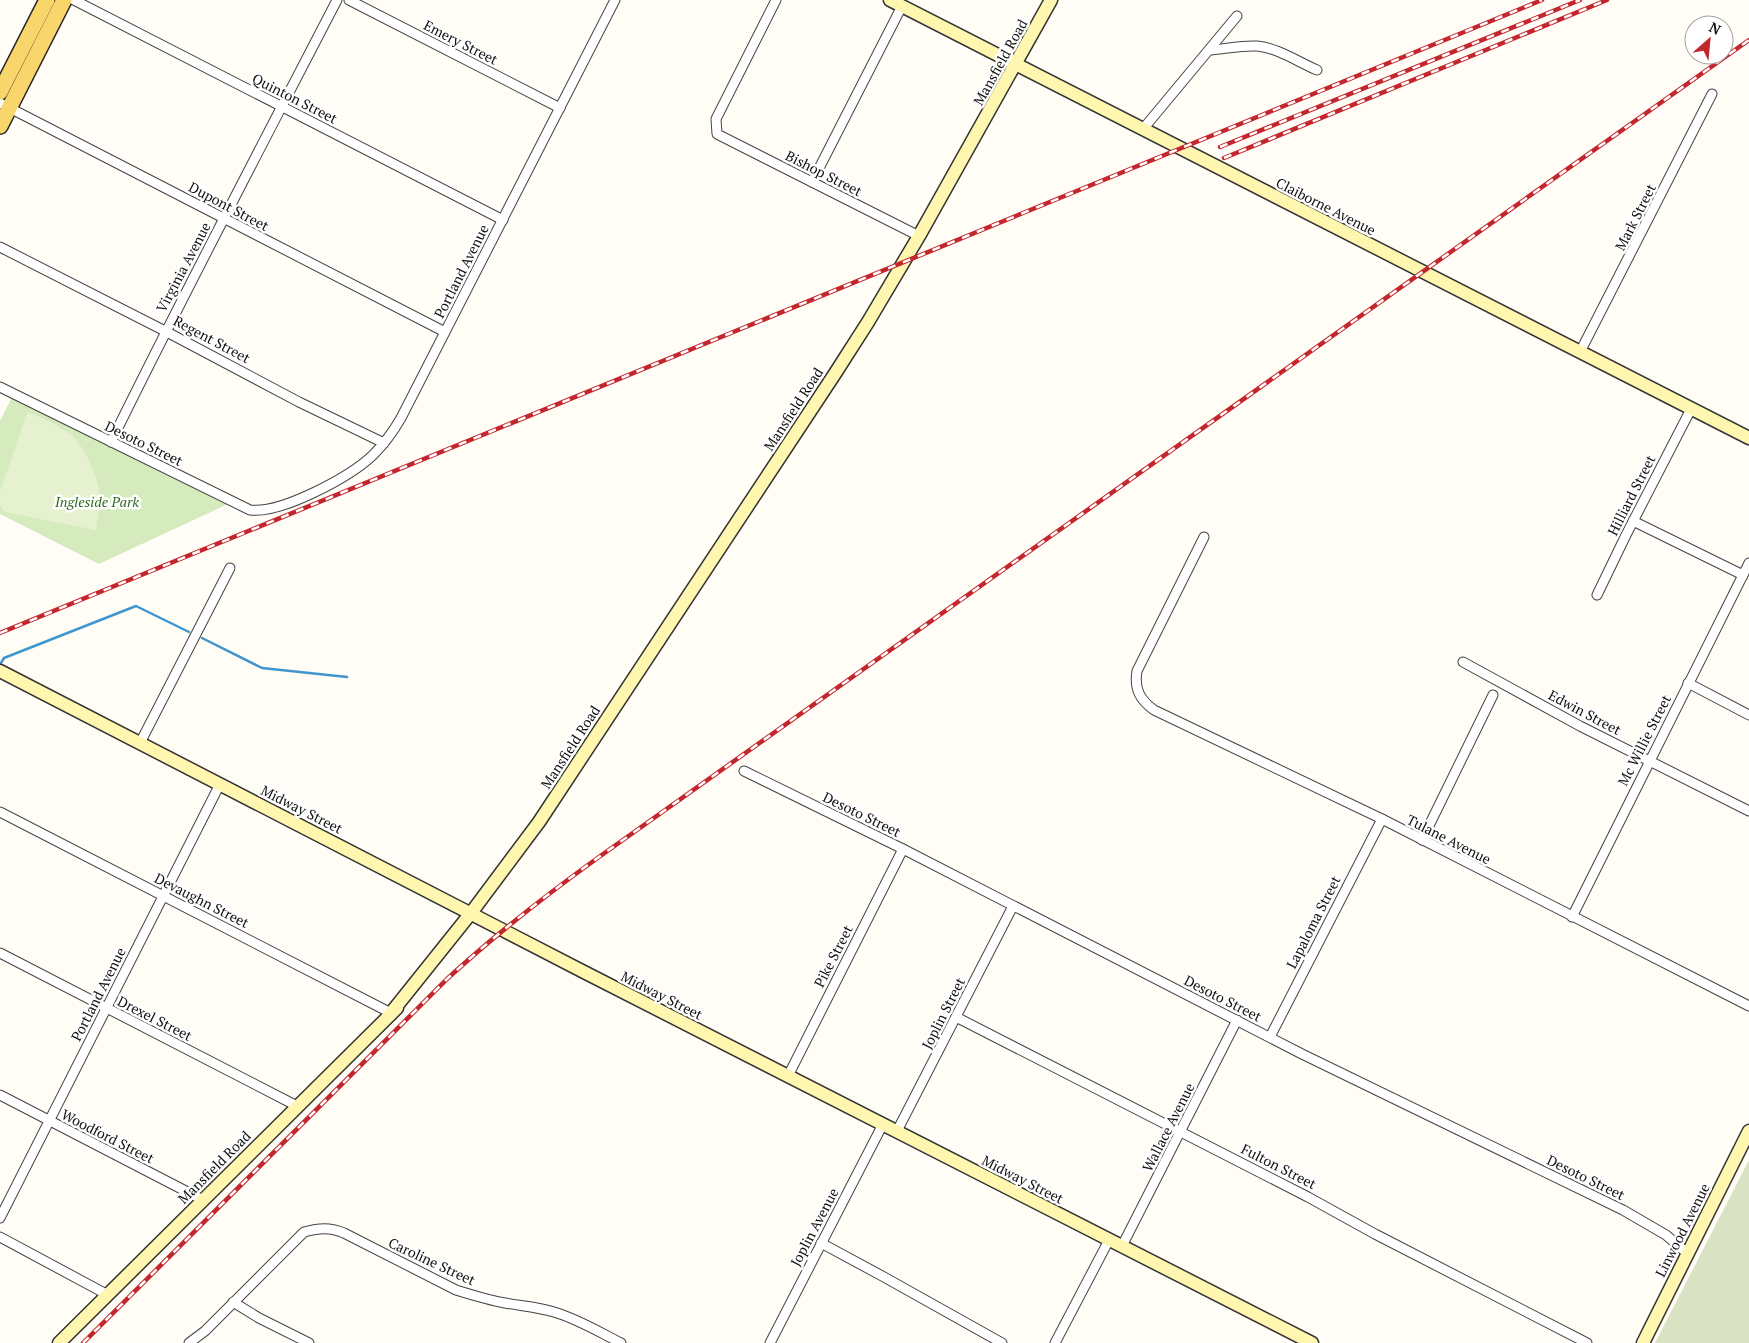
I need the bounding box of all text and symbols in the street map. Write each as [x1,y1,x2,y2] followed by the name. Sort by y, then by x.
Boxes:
[421,15,502,69] street label: Emery Street
[969,15,1032,108] street label: Mansfield Road
[1684,15,1734,65] north arrow
[1706,17,1725,39] text: N
[249,68,341,128] street label: Quinton Street
[782,146,866,201] street label: Bishop Street
[1273,173,1379,239] street label: Claiborne Avenue
[186,177,273,235] street label: Dupont Street
[1610,180,1660,254] street label: Mark Street
[151,219,215,315] street label: Virginia Avenue
[429,221,493,321] street label: Portland Avenue
[170,311,254,368] street label: Regent Street
[759,364,827,454] street label: Mansfield Road
[102,416,187,470] street label: Desoto Street
[1603,451,1660,539] street label: Hilliard Street
[54,492,139,511] park label: Ingleside Park
[1545,685,1625,739] street label: Edwin Street
[1613,691,1675,789] street label: Mc Willie Street
[536,702,604,792] street label: Mansfield Road
[258,780,347,838] street label: Midway Street
[820,787,905,841] street label: Desoto Street
[1404,810,1494,868] street label: Tulane Avenue
[152,868,253,932] street label: Devaughn Street
[1281,872,1345,972] street label: Lapaloma Street
[809,921,857,990] street label: Pike Street
[66,944,130,1044] street label: Portland Avenue
[618,966,707,1024] street label: Midway Street
[1181,970,1266,1026] street label: Desoto Street
[917,973,970,1052] street label: Joplin Street
[115,991,196,1045] street label: Drexel Street
[1138,1079,1198,1175] street label: Wallace Avenue
[58,1104,158,1168] street label: Woodford Street
[173,1126,255,1208] street label: Mansfield Road
[1238,1139,1321,1193] street label: Fulton Street
[979,1150,1068,1208] street label: Midway Street
[1544,1150,1629,1204] street label: Desoto Street
[1650,1180,1714,1280] street label: Linwood Avenue
[785,1185,843,1269] street label: Joplin Avenue
[386,1233,479,1290] street label: Caroline Street

